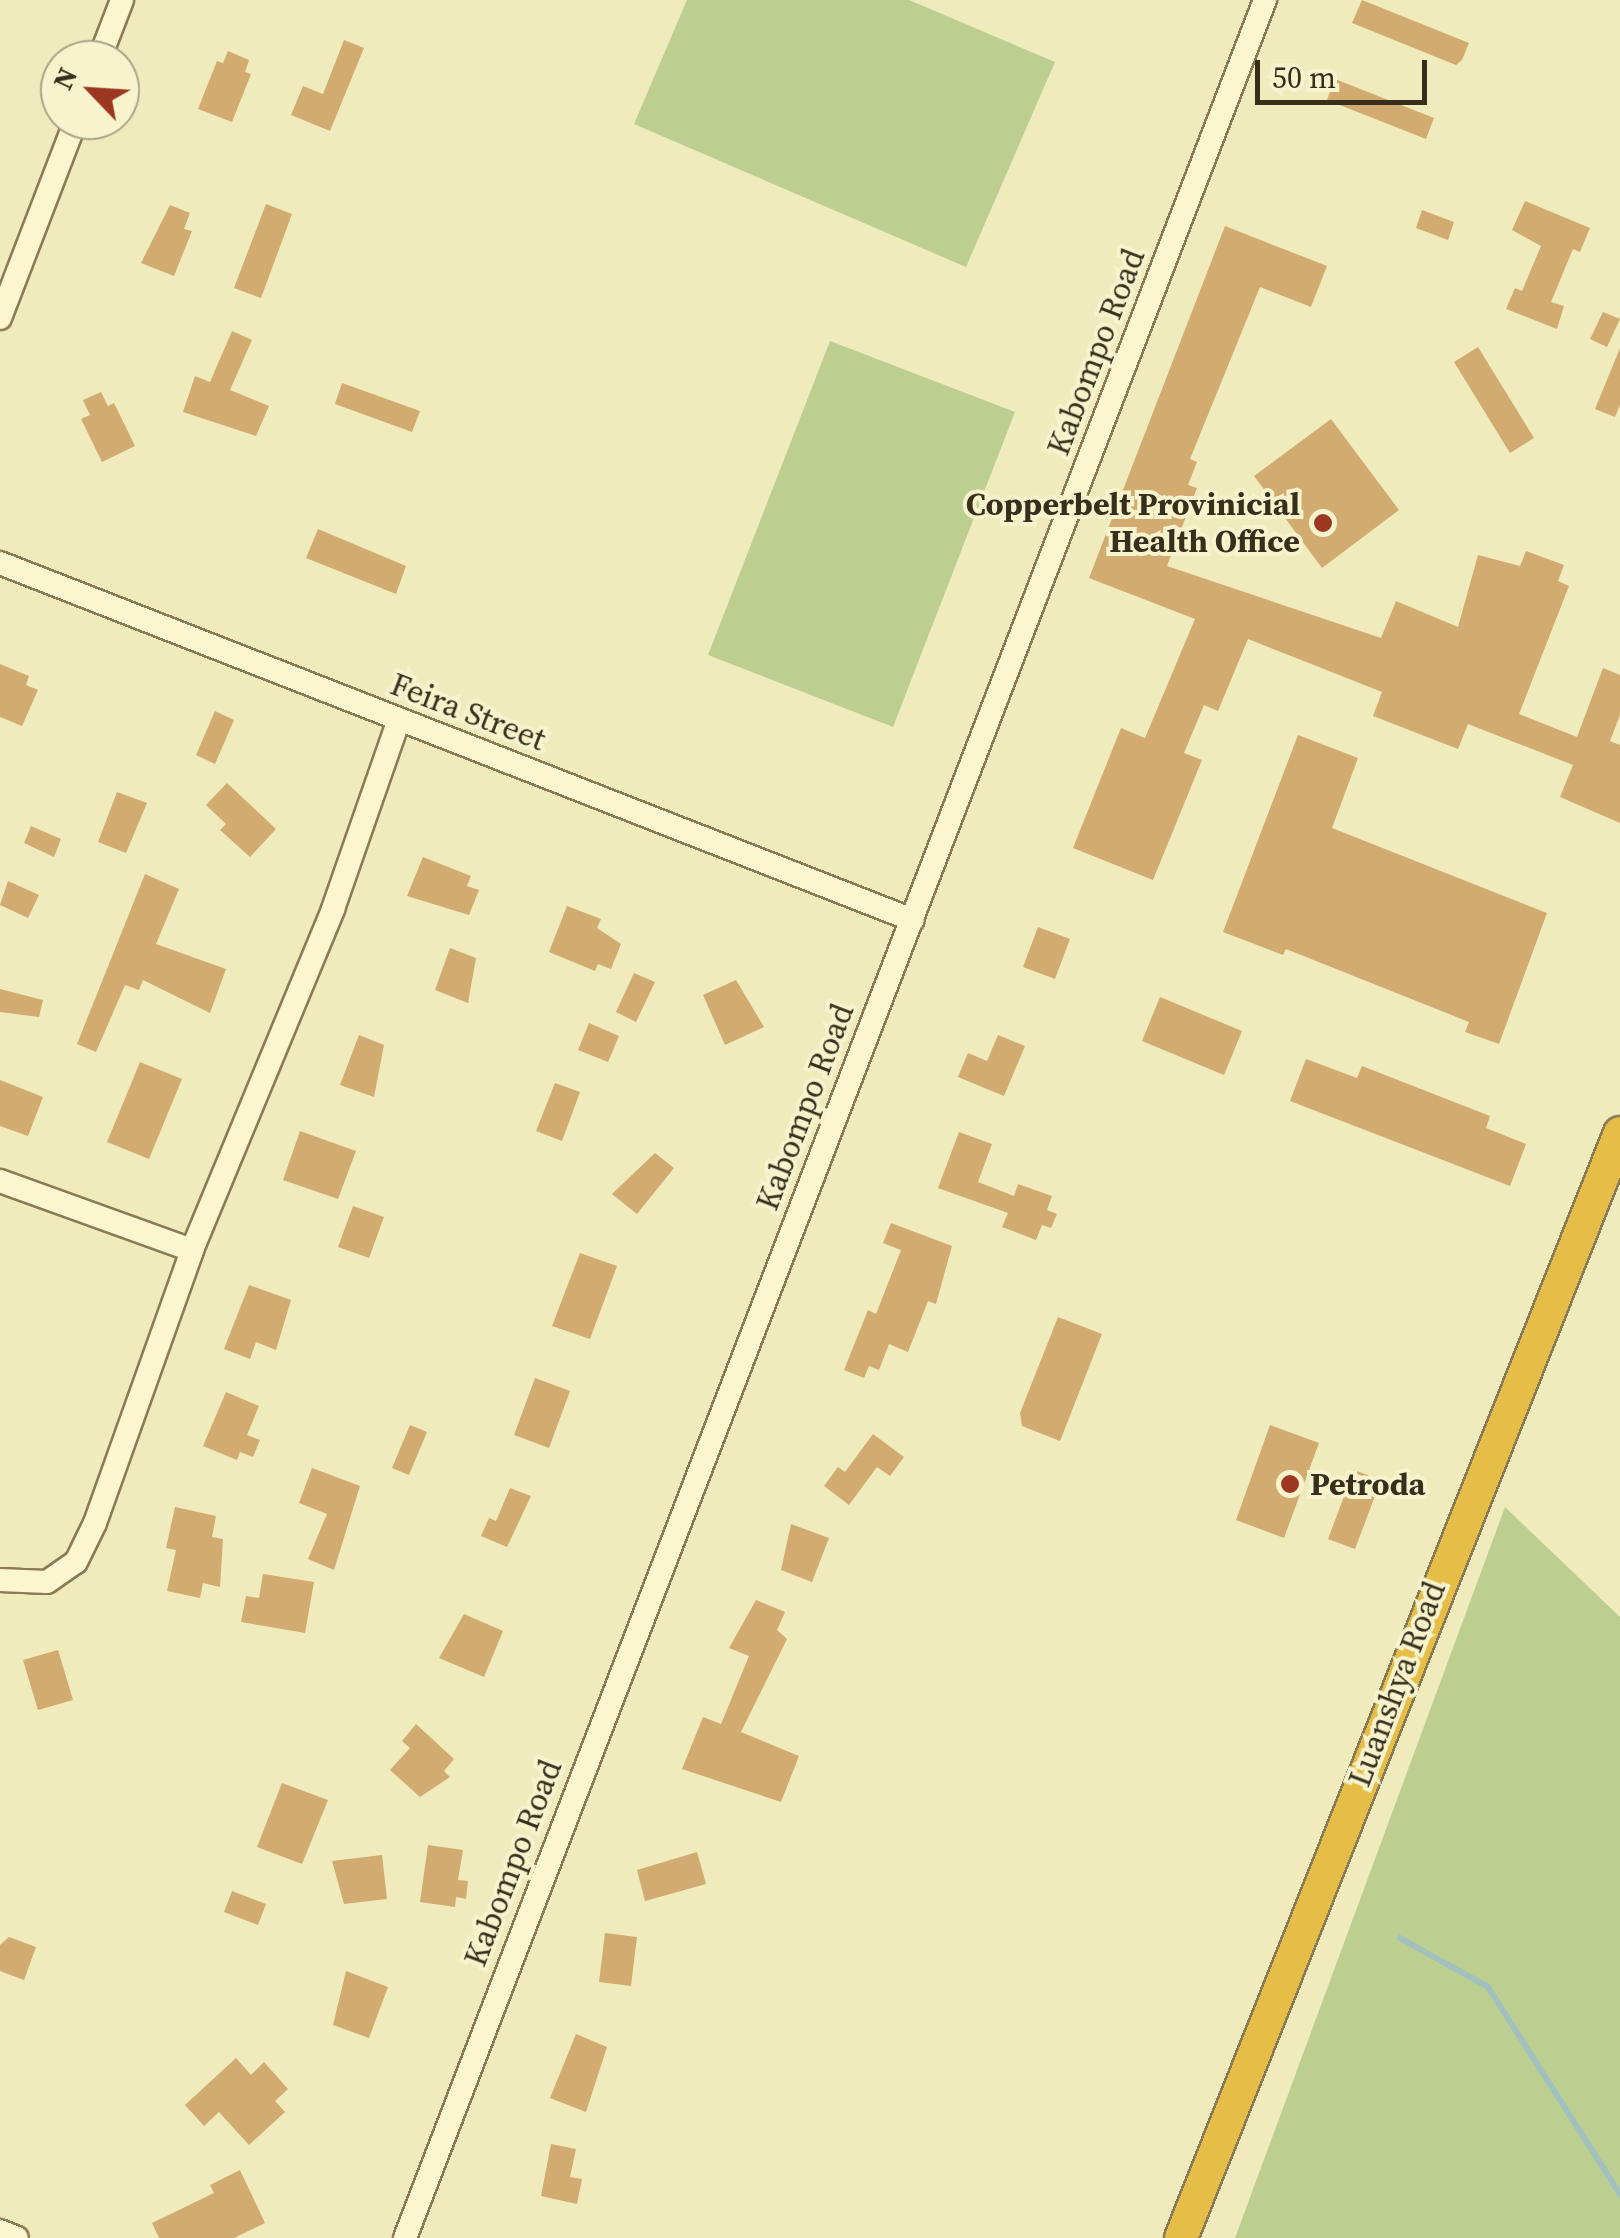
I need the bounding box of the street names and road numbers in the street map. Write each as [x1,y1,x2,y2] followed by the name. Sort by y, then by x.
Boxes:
[1039,243,1153,461] street label: Kabompo Road
[385,665,551,759] street label: Feira Street
[748,998,862,1216] street label: Kabompo Road
[1340,1576,1454,1792] street label: Luanshya Road
[456,1754,570,1972] street label: Kabompo Road

